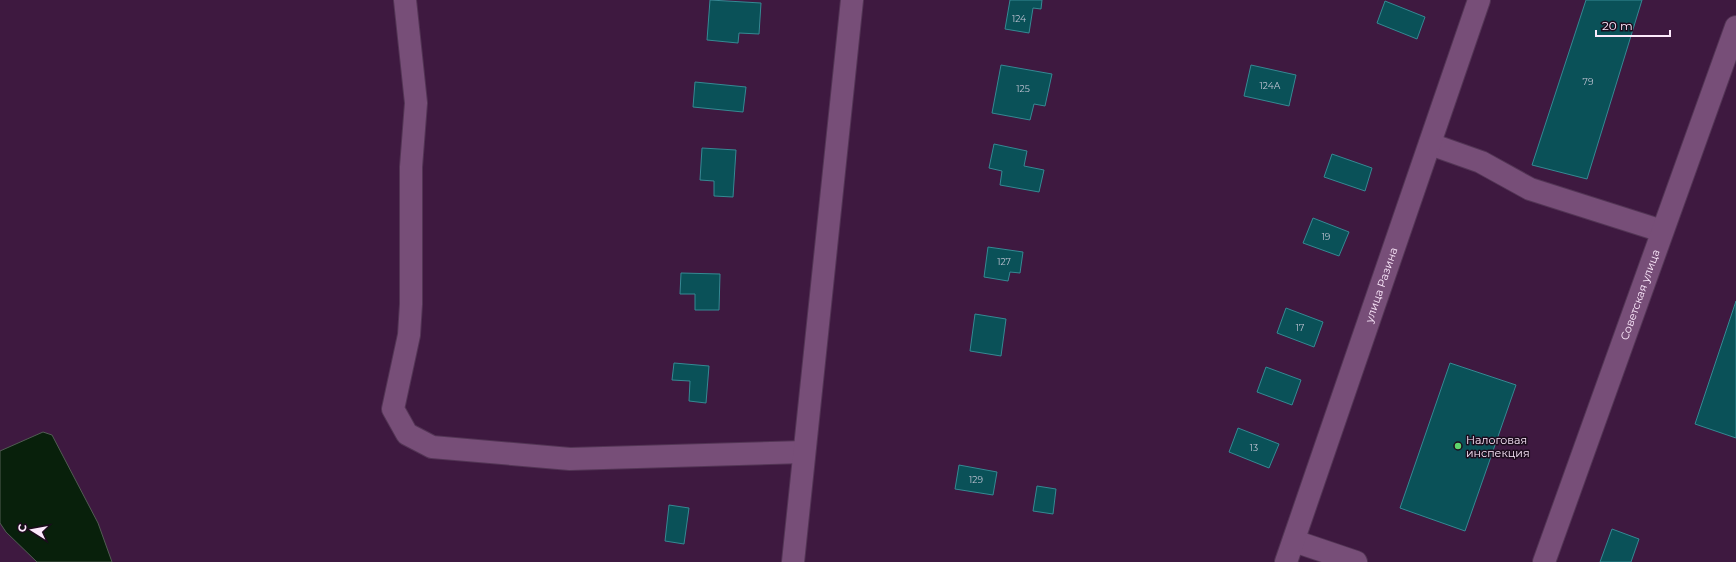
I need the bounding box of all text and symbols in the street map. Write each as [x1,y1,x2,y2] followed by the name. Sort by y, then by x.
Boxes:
[1596,12,1670,38] scale bar
[1012,13,1026,24] house number: 124
[1602,18,1633,33] text: 20 m
[1583,76,1594,87] house number: 79
[1260,80,1281,91] house number: 124А
[1016,83,1030,94] house number: 125
[1322,231,1331,242] house number: 19
[1361,245,1401,325] street label: улица Разина
[1617,247,1663,342] street label: Советская улица
[997,256,1011,267] house number: 127
[1296,322,1304,333] house number: 17
[1466,433,1530,460] place label: Налоговая инспекция
[1453,441,1463,451] marker: Налоговая инспекция
[1250,442,1258,453] house number: 13
[969,474,983,485] house number: 129
[12,510,52,550] north arrow
[15,523,30,533] text: С

